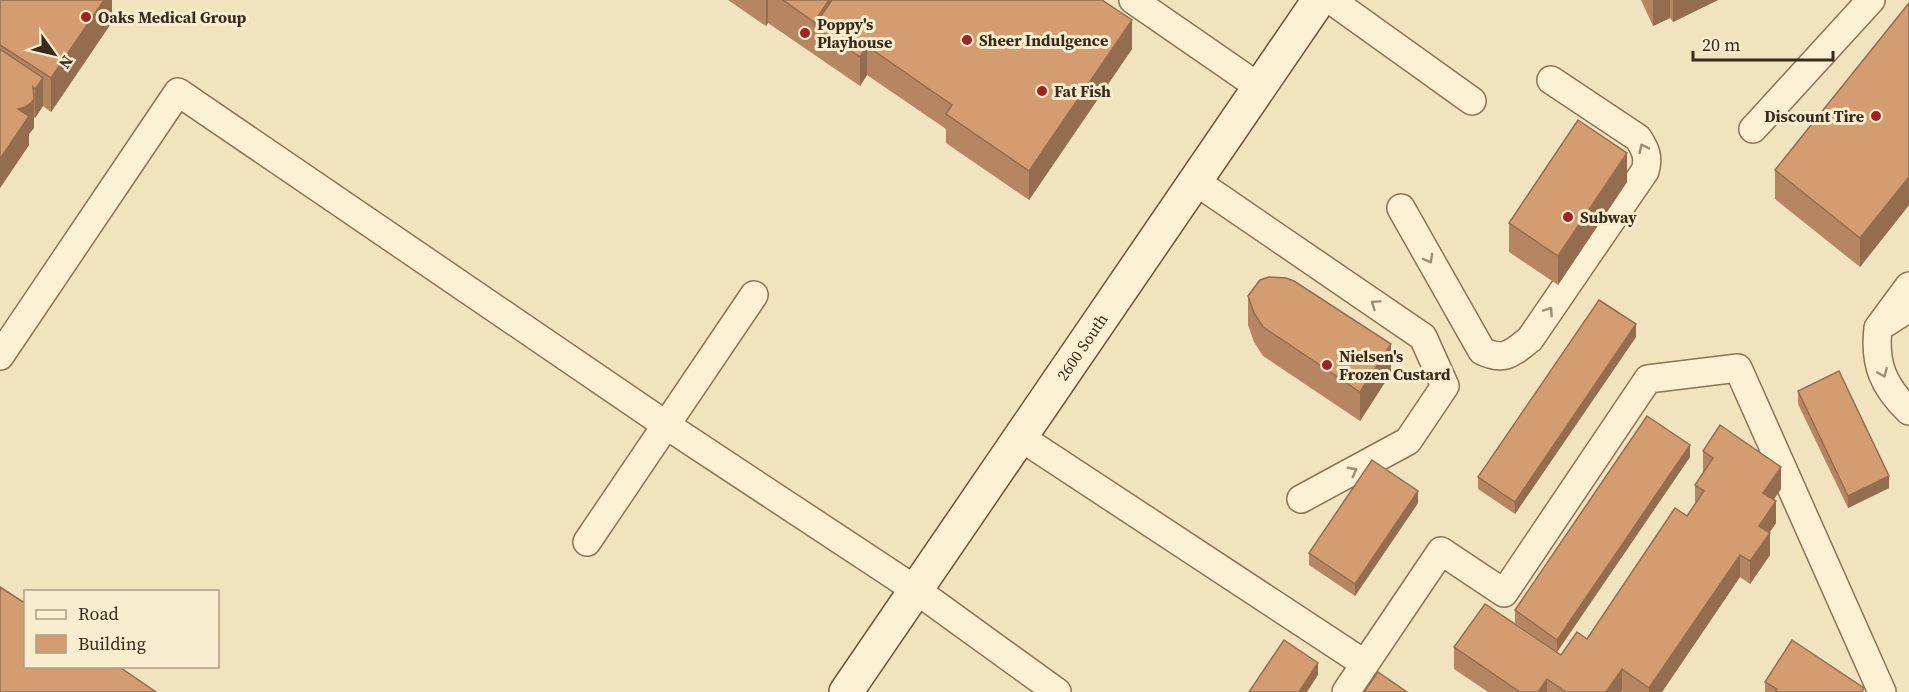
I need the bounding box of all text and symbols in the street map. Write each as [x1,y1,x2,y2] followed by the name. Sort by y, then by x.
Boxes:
[98,6,247,28] place label: Oaks Medical Group
[79,10,93,24] marker: Oaks Medical Group
[817,13,892,53] place label: Poppy's Playhouse
[24,24,84,84] north arrow
[1693,24,1832,62] scale bar
[798,26,812,40] marker: Poppy's Playhouse
[979,29,1108,51] place label: Sheer Indulgence
[1702,32,1740,57] text: 20 m
[960,33,974,47] marker: Sheer Indulgence
[54,51,79,74] text: N
[1054,80,1111,102] place label: Fat Fish
[1035,84,1049,98] marker: Fat Fish
[1764,105,1864,127] place label: Discount Tire
[1869,109,1883,123] marker: Discount Tire
[1638,143,1650,154] one-way arrow
[1580,206,1637,228] place label: Subway
[1561,210,1575,224] marker: Subway
[1422,252,1433,263] one-way arrow
[1370,300,1381,311] one-way arrow
[1542,307,1553,318] one-way arrow
[1051,309,1113,385] street label: 2600 South
[1339,345,1451,385] place label: Nielsen's Frozen Custard
[1320,358,1334,372] marker: Nielsen's Frozen Custard
[1876,367,1888,378] one-way arrow
[1347,467,1357,478] one-way arrow
[24,590,219,668] legend
[78,601,119,626] text: Road
[78,631,146,656] text: Building

